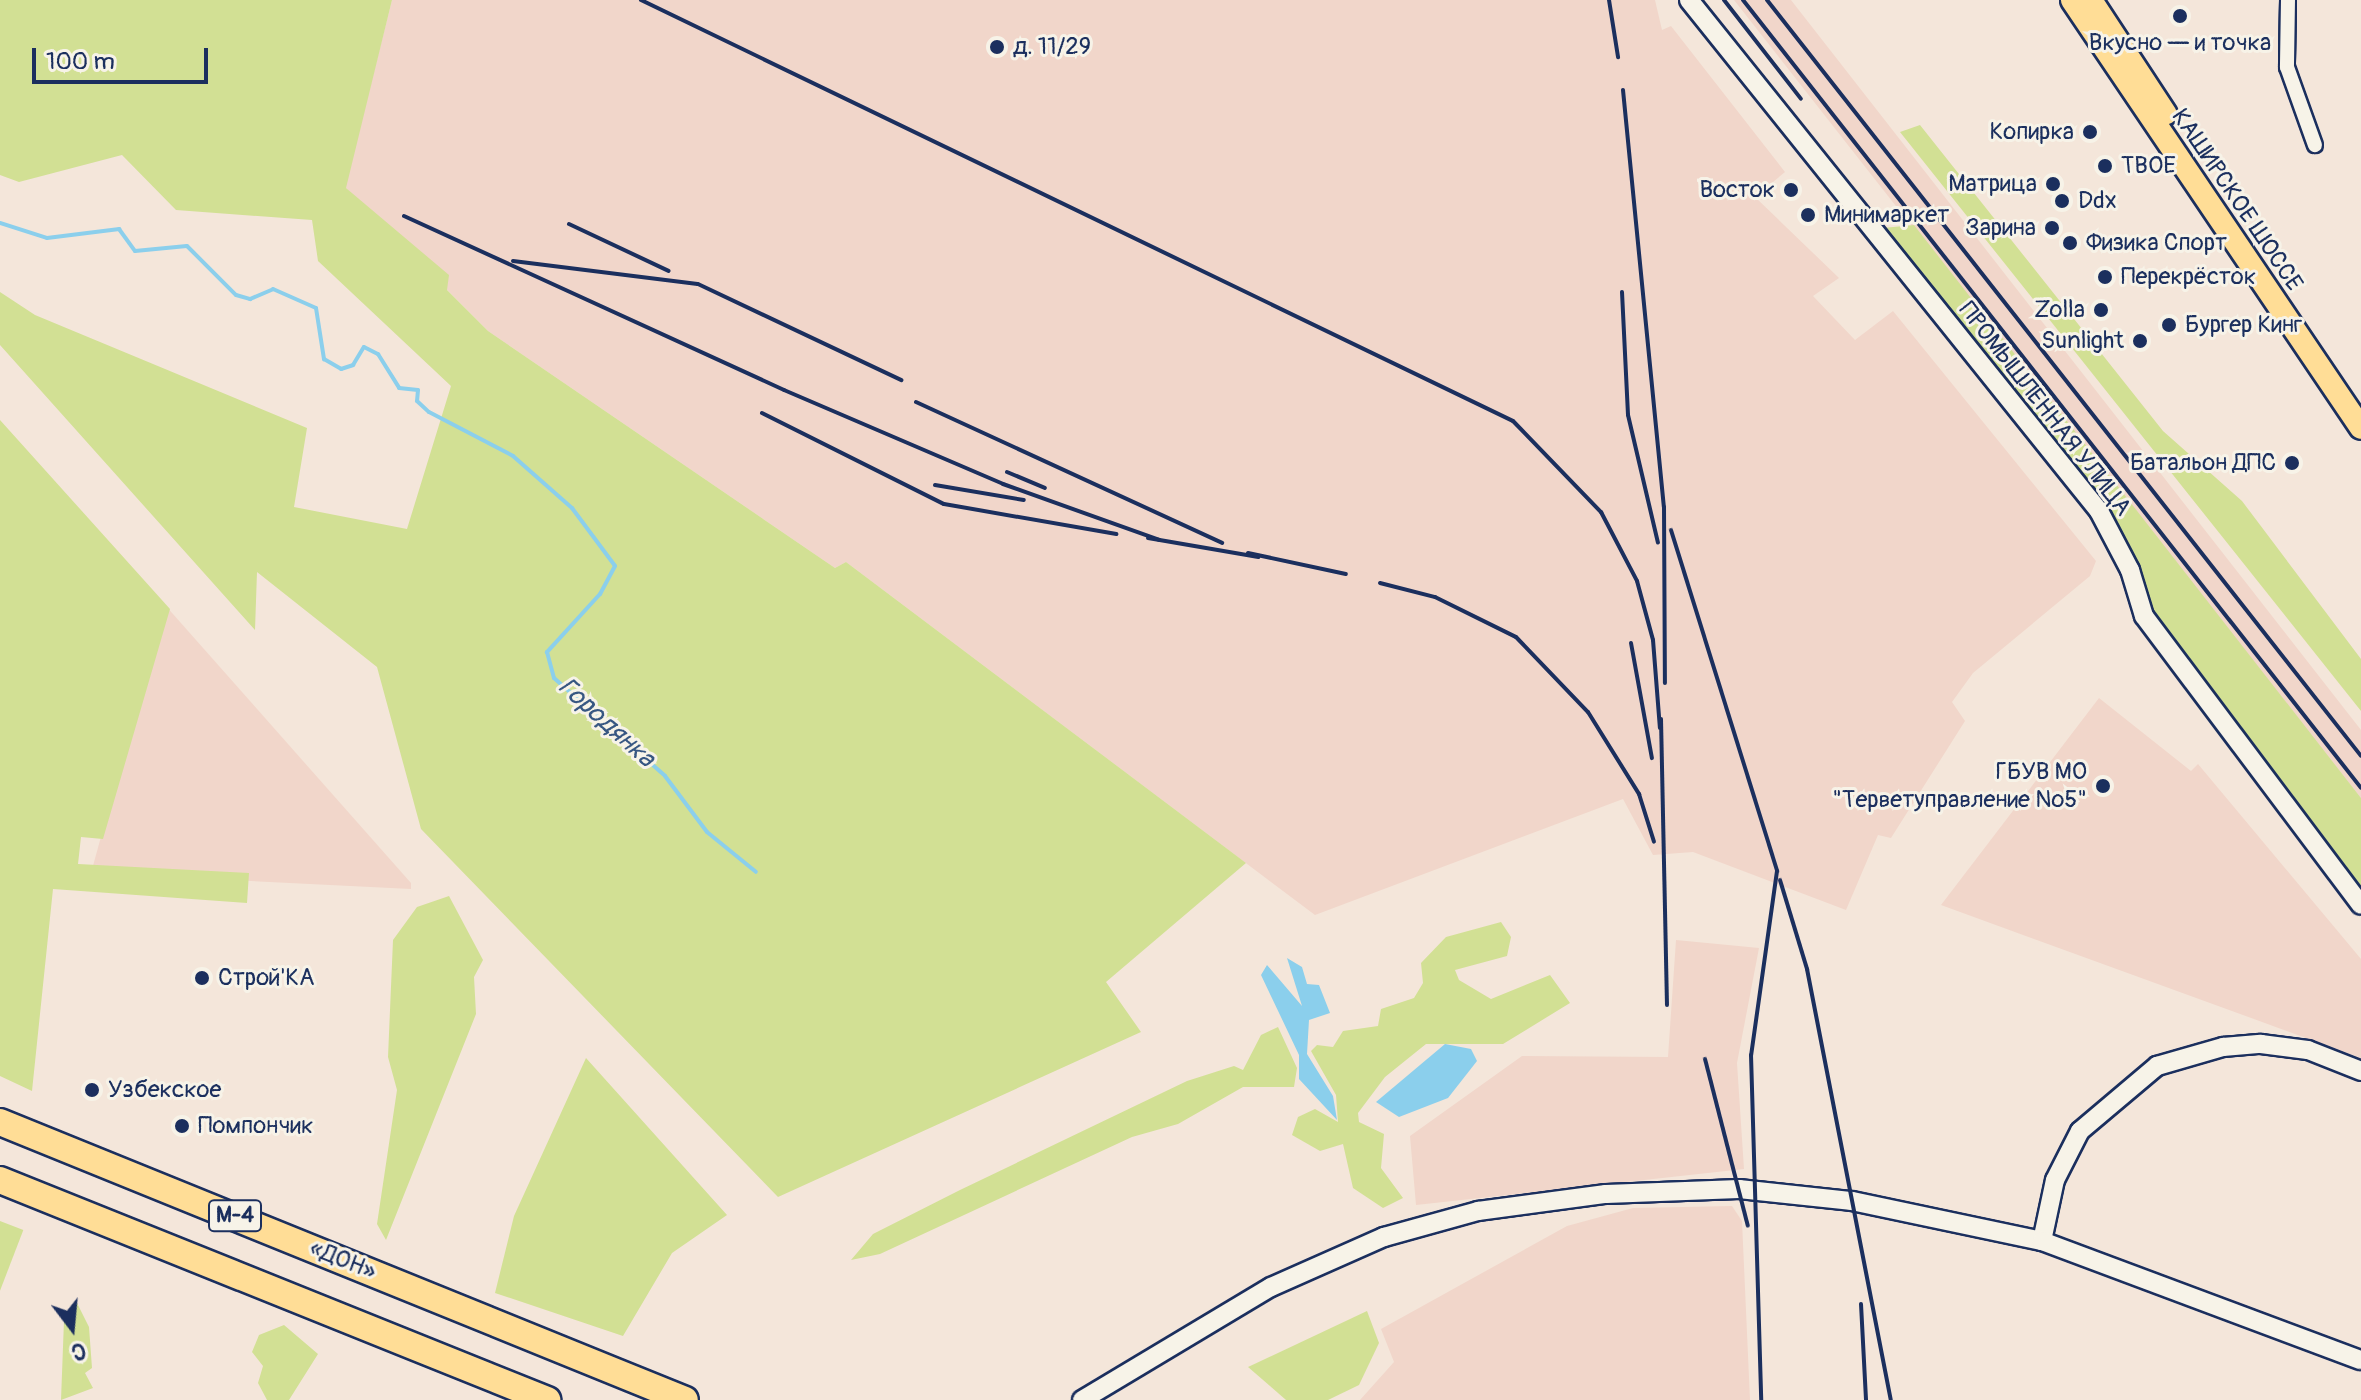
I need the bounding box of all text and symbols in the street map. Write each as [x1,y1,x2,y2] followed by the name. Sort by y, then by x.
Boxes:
[2171,7,2189,25] marker: Вкусно — и точка
[2089,29,2271,57] place label: Вкусно — и точка
[36,32,212,82] scale bar
[1013,33,1091,61] place label: д. 11/29
[988,38,1006,56] marker: д. 11/29
[46,47,115,76] text: 100 m
[2165,103,2309,297] street label: КАШИРСКОЕ ШОССЕ
[1990,118,2074,146] place label: Копирка
[2081,123,2099,141] marker: Копирка
[2121,152,2176,180] place label: ТВОЕ
[2096,157,2114,175] marker: ТВОЕ
[1948,170,2037,198] place label: Матрица
[2044,175,2062,193] marker: Матрица
[1700,176,1775,204] place label: Восток
[1782,181,1800,199] marker: Восток
[2078,187,2117,215] place label: Ddx
[2053,192,2071,210] marker: Ddx
[1824,201,1949,229] place label: Минимаркет
[1799,206,1817,224] marker: Минимаркет
[1965,214,2036,242] place label: Зарина
[2043,219,2061,237] marker: Зарина
[2086,229,2227,257] place label: Физика Спорт
[2061,234,2079,252] marker: Физика Спорт
[2121,263,2256,291] place label: Перекрёсток
[2096,268,2114,286] marker: Перекрёсток
[1953,296,2137,522] street label: ПРОМЫШЛЕННАЯ УЛИЦА
[2034,296,2085,324] place label: Zolla
[2092,301,2110,319] marker: Zolla
[2185,311,2302,339] place label: Бургер Кинг
[2160,316,2178,334] marker: Бургер Кинг
[2041,327,2124,355] place label: Sunlight
[2131,332,2149,350] marker: Sunlight
[2130,449,2276,477] place label: Батальон ДПС
[2283,454,2301,472] marker: Батальон ДПС
[551,672,661,774] water label: Городянка
[1832,758,2087,814] place label: ГБУВ МО "Терветуправление №5"
[2094,777,2112,795] marker: ГБУВ МО "Терветуправление №5"
[218,964,315,992] place label: Строй'КА
[193,969,211,987] marker: Строй'КА
[108,1076,221,1104] place label: Узбекское
[83,1081,101,1099] marker: Узбекское
[198,1112,313,1140] place label: Помпончик
[173,1117,191,1135] marker: Помпончик
[207,1198,263,1234] road number: М-4
[306,1234,380,1286] street label: «ДОН»
[32,1288,112,1368] north arrow
[68,1336,89,1366] text: С

